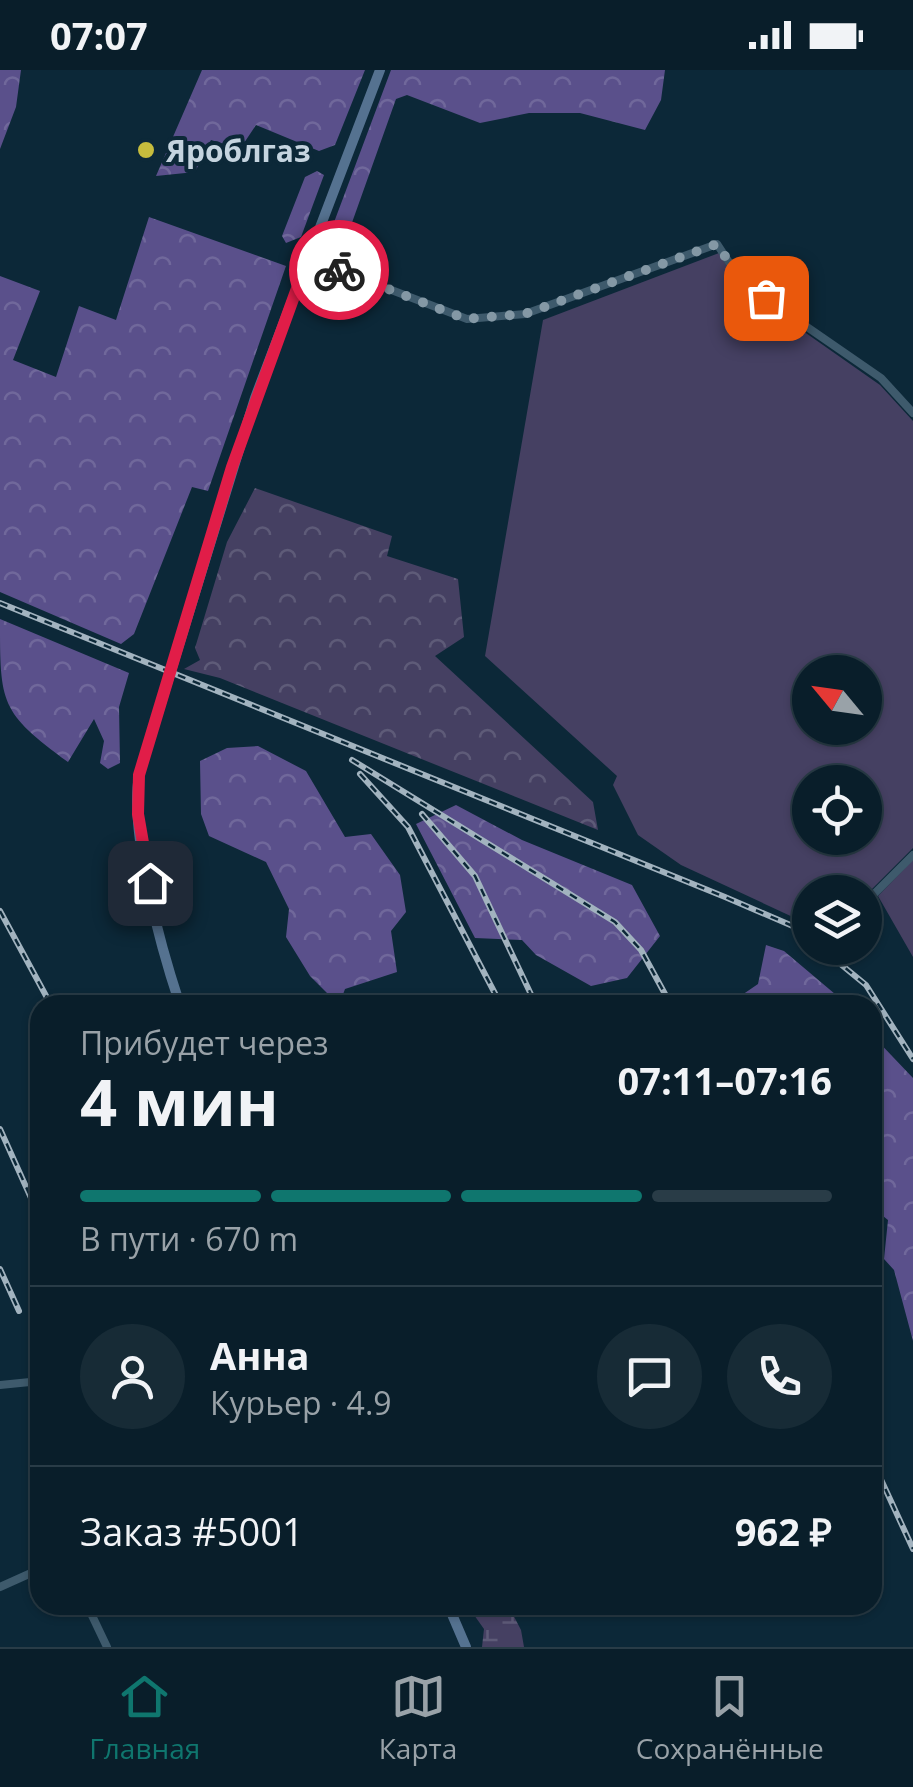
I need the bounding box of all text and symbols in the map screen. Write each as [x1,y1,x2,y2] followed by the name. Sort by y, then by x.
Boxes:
[50,9,148,61] text: 07:07
[165,130,311,171] place label: Яроблгаз
[135,139,157,161] marker: Яроблгаз
[289,220,389,320] courier
[312,243,367,298] icon: bike
[724,256,809,341] pin
[739,271,794,326] icon: bag
[792,655,882,745] north arrow
[792,655,882,965] map controls
[792,765,882,855] button: locate
[108,841,193,926] pin
[123,856,178,911] icon: home
[792,875,882,965] button: layers
[80,1021,328,1064] text: Прибудет через
[618,1054,832,1106] text: 07:11–07:16
[80,1057,279,1145] text: 4 мин
[80,1217,298,1260] text: В пути · 670 m
[80,1324,185,1429] button: person
[597,1324,702,1429] button: chat
[727,1324,832,1429] button: phone
[210,1329,310,1381] text: Анна
[210,1381,392,1424] text: Курьер · 4.9
[80,1505,304,1557] text: Заказ #5001
[735,1505,832,1557] text: 962 ₽
[89,1669,200,1767] tab: Главная
[379,1669,457,1767] tab: Карта
[636,1669,824,1767] tab: Сохранённые

